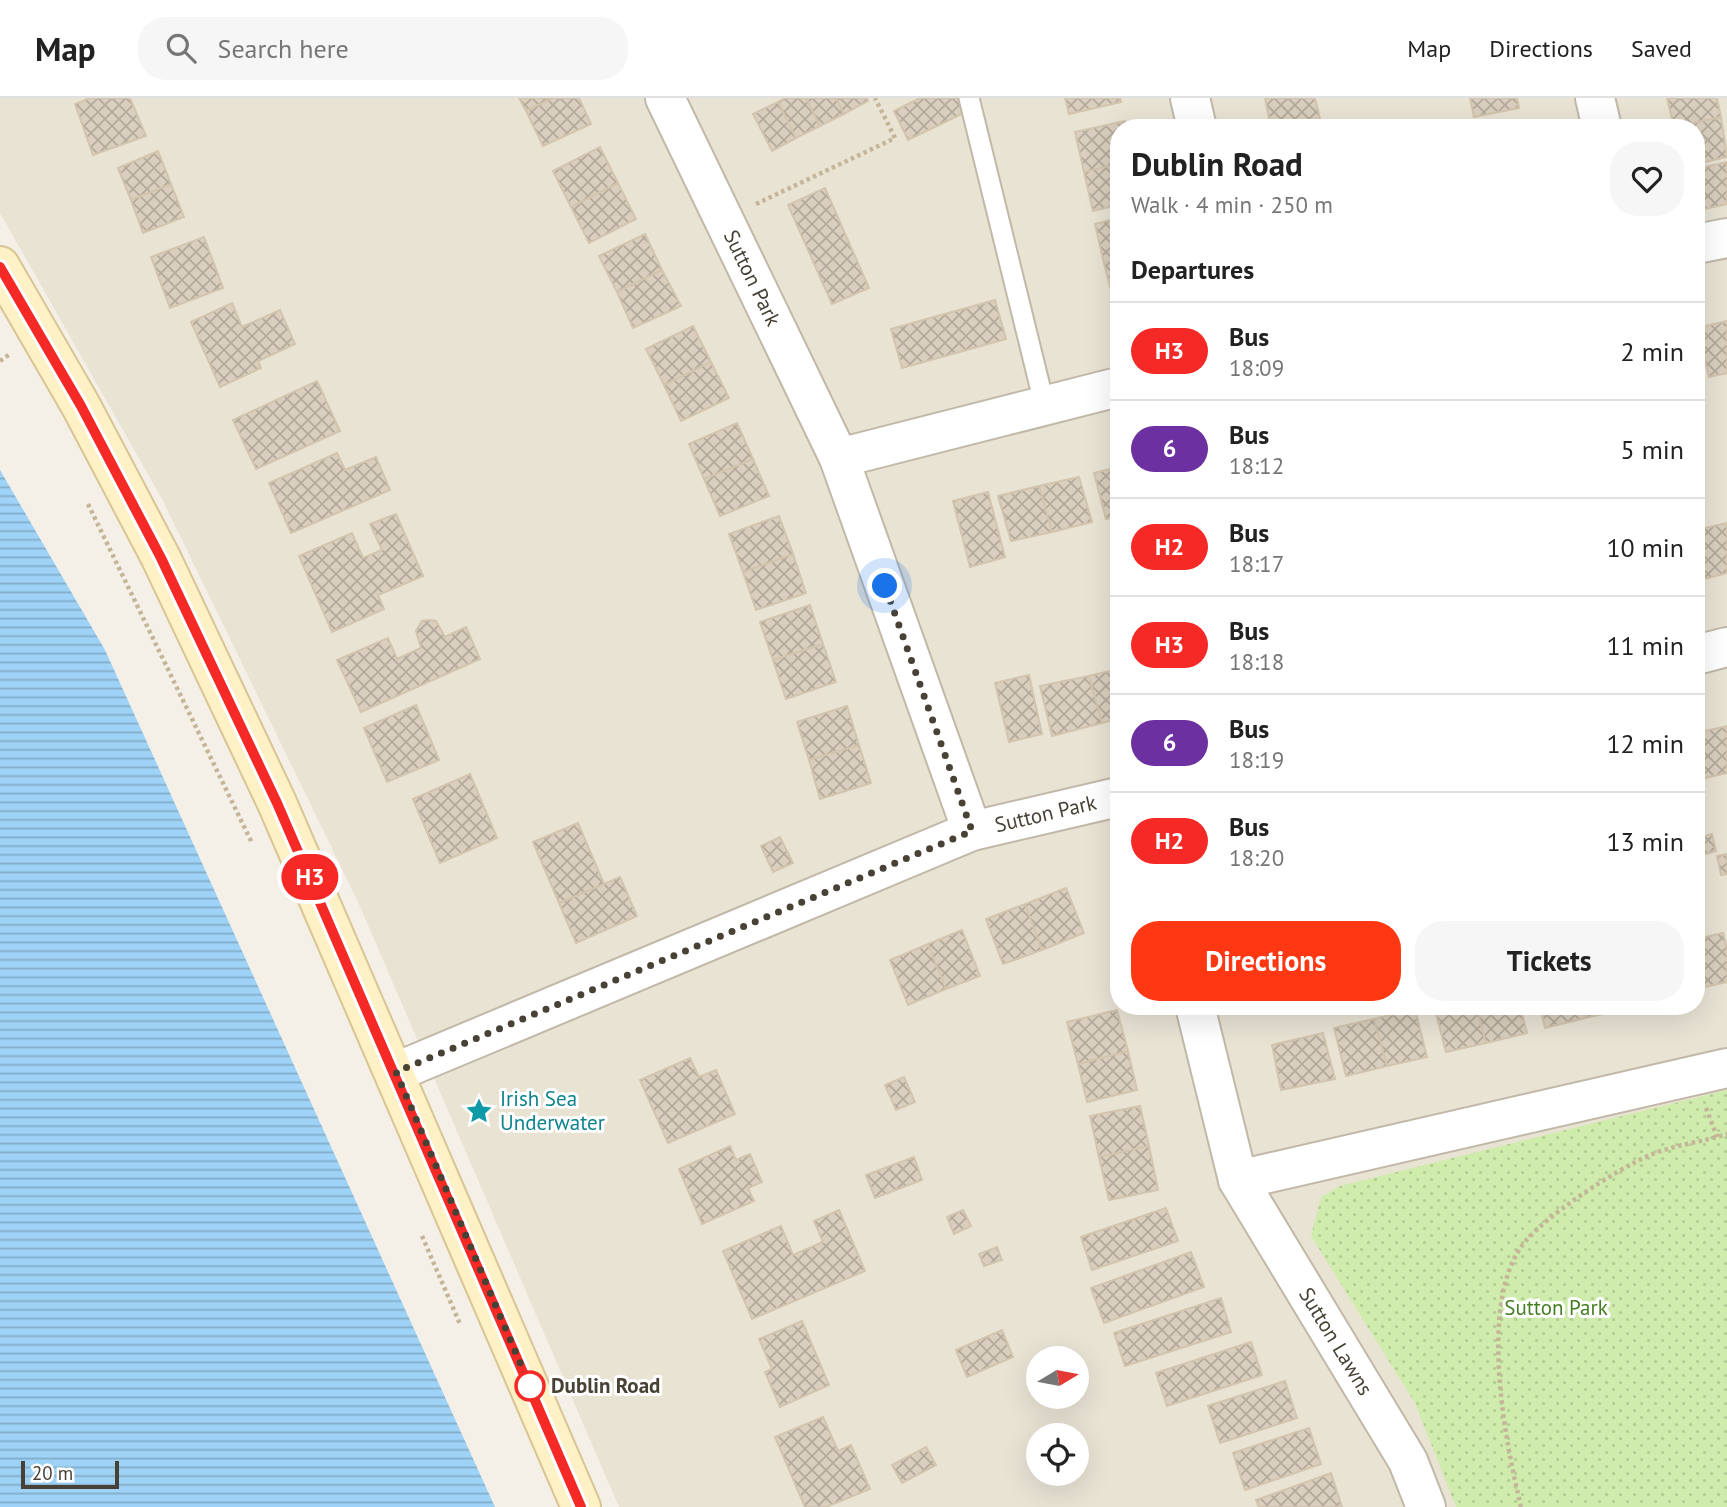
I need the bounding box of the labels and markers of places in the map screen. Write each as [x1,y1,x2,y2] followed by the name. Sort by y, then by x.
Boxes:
[500,1085,605,1136] place label: Irish Sea Underwater
[464,1096,494,1126] place icon: Irish Sea Underwater
[515,1371,545,1401] marker: Dublin Road
[551,1372,660,1399] place label: Dublin Road

